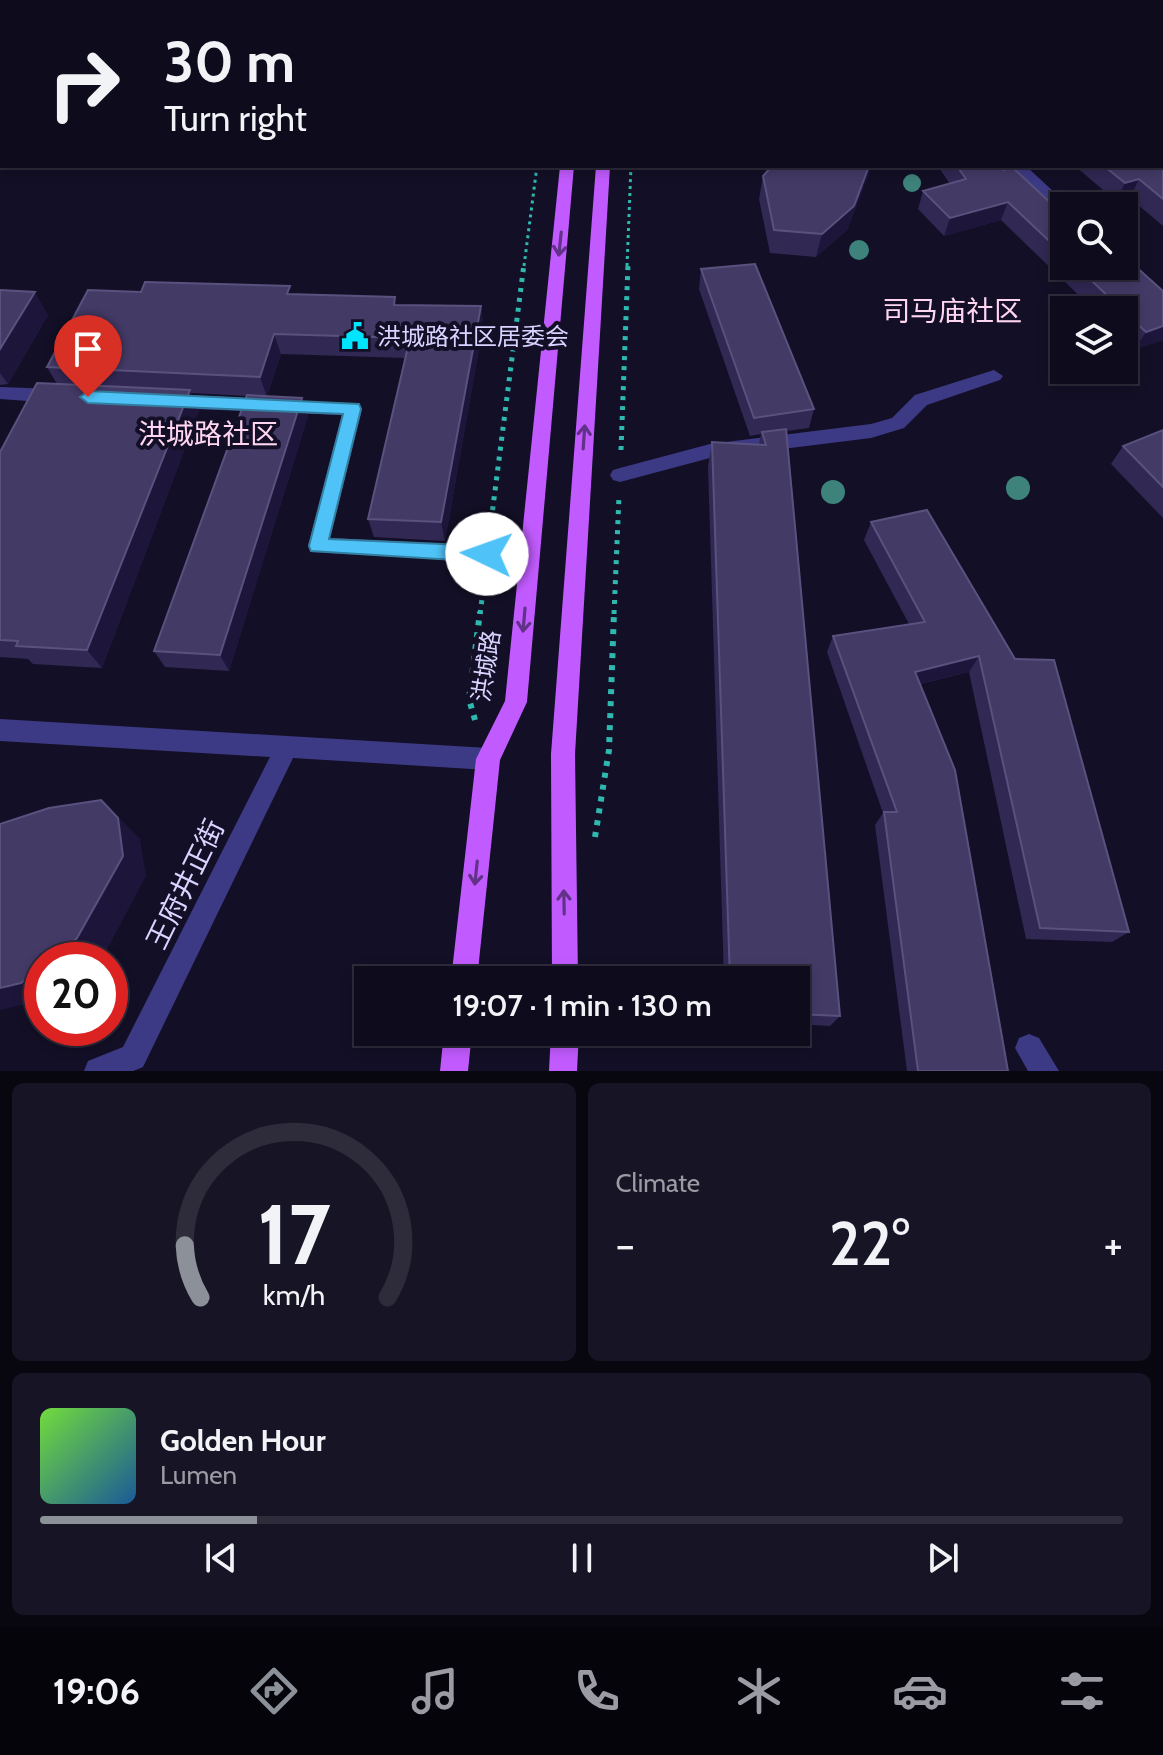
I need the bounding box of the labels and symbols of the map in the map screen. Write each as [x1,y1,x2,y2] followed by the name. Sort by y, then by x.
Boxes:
[552,230,567,257] one-way arrow
[882,294,1022,328] district label: 司马庙社区
[54,315,122,397] pin
[340,321,370,351] public building icon: 洪城路社区居委会
[377,322,569,351] place label: 洪城路社区居委会
[138,417,278,451] district label: 洪城路社区
[577,424,592,451] one-way arrow
[445,512,529,596] position arrow
[516,607,531,633] one-way arrow
[466,628,506,704] street label: 洪城路
[139,814,231,954] street label: 王府井正街
[468,859,483,886] one-way arrow
[557,889,572,916] one-way arrow
[24,942,128,1046] speed limit sign: 20

